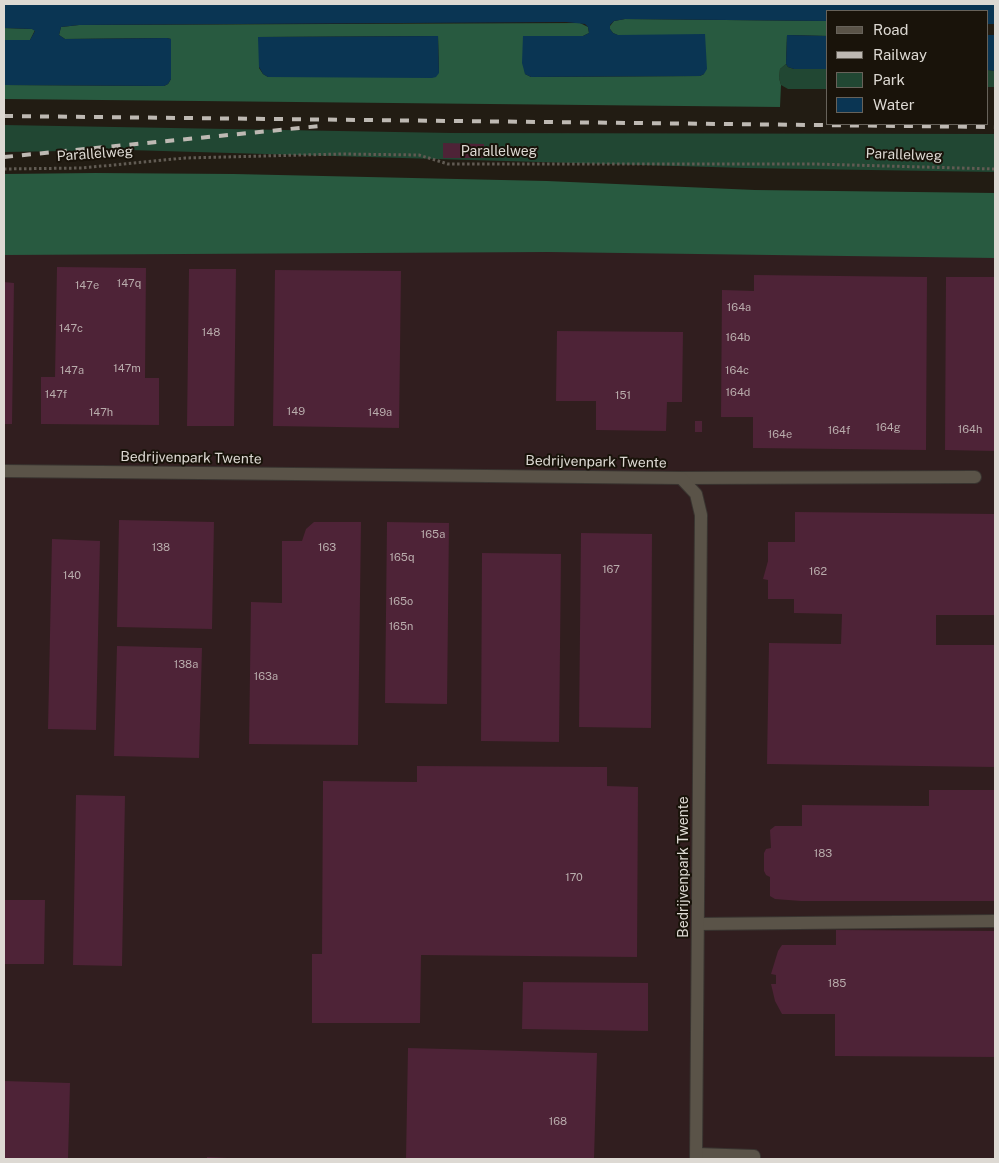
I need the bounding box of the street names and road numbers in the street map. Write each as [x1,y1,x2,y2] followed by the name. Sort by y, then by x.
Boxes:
[56,143,134,165] street label: Parallelweg
[461,144,537,160] street label: Parallelweg
[865,145,943,165] street label: Parallelweg
[120,448,262,468] street label: Bedrijvenpark Twente
[525,452,667,472] street label: Bedrijvenpark Twente
[676,796,692,938] street label: Bedrijvenpark Twente

